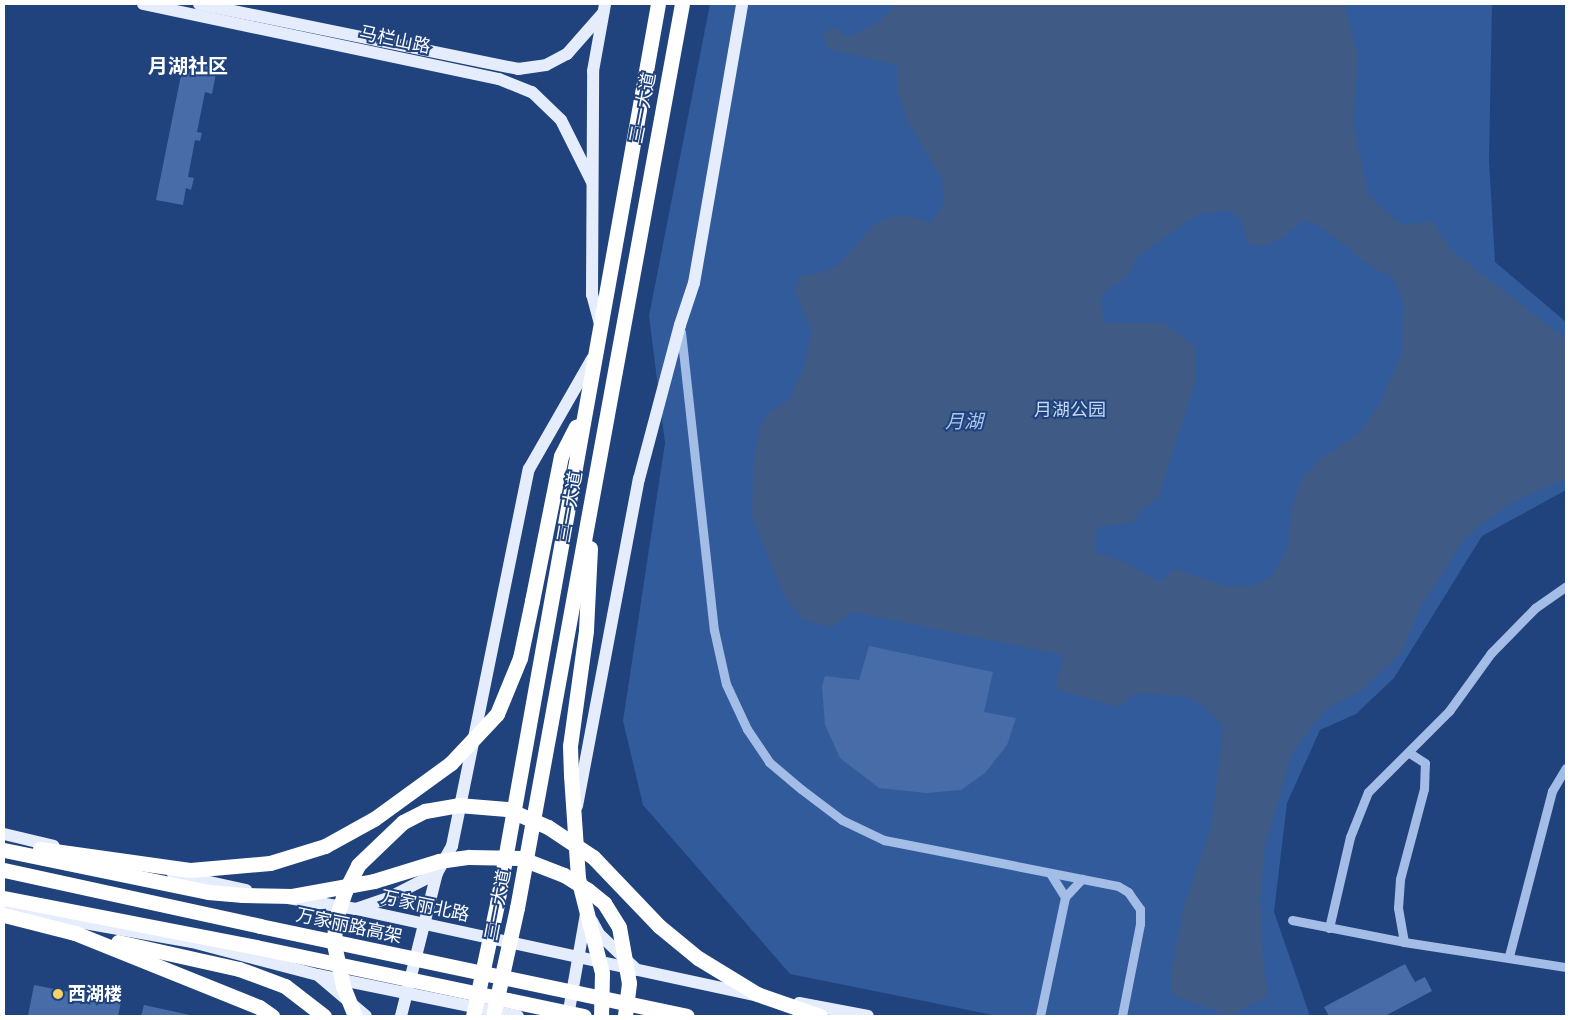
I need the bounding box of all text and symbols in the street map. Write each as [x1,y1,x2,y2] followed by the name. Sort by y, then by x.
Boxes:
[358,22,432,58] street label: 马栏山路
[148,54,228,78] district label: 月湖社区
[626,71,660,145] street label: 三一大道
[1034,399,1106,421] park label: 月湖公园
[945,411,983,433] water label: 月湖
[553,470,587,544] street label: 三一大道
[481,868,515,942] street label: 三一大道
[379,886,471,926] street label: 万家丽北路
[294,904,404,948] street label: 万家丽路高架
[68,983,122,1005] place label: 西湖楼
[52,988,64,1000] marker: 西湖楼

